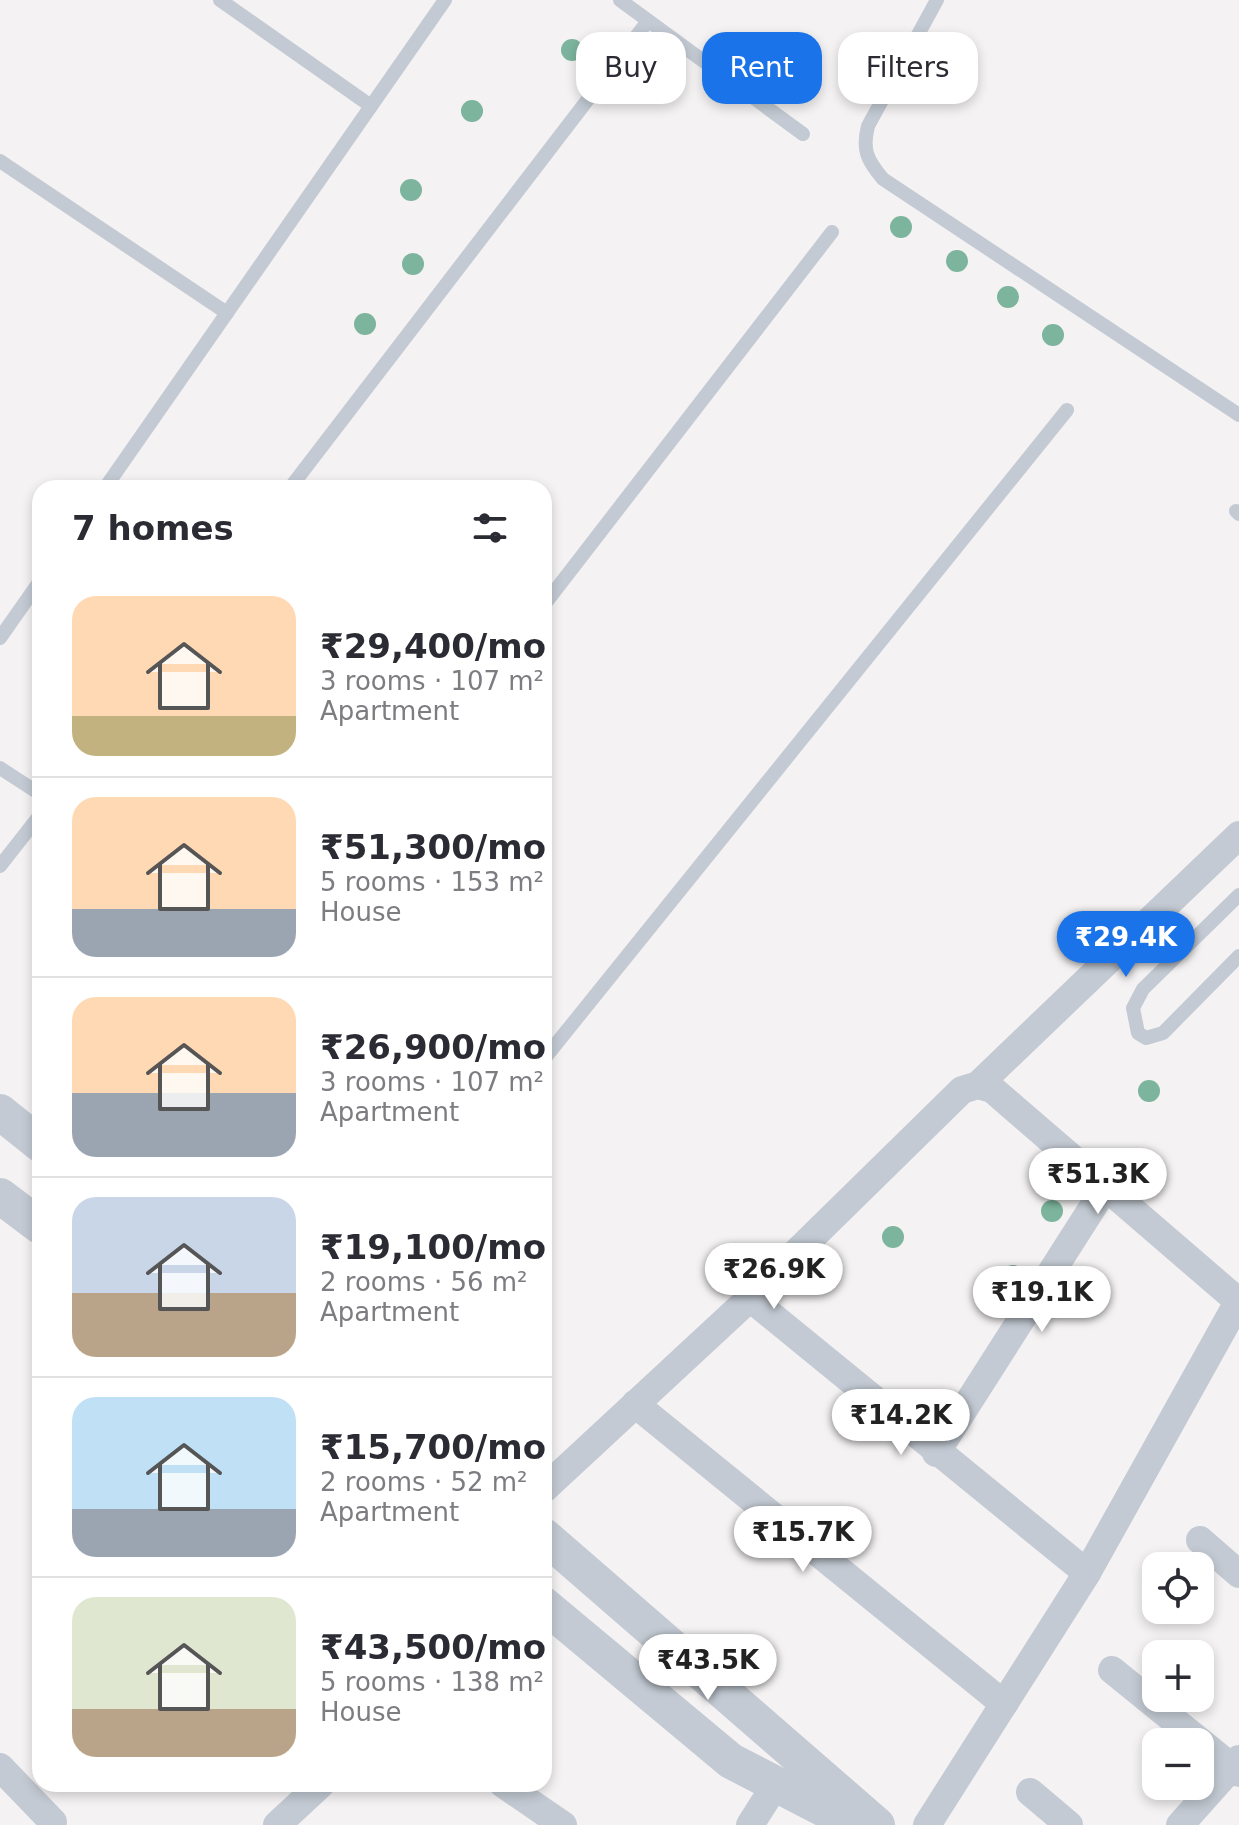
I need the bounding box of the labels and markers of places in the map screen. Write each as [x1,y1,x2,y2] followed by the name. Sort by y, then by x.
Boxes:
[1061,911,1191,979] pin: ₹29.4K
[1033,1148,1163,1216] pin: ₹51.3K
[709,1243,839,1311] pin: ₹26.9K
[977,1266,1107,1334] pin: ₹19.1K
[836,1389,966,1457] pin: ₹14.2K
[738,1506,868,1574] pin: ₹15.7K
[643,1634,773,1702] pin: ₹43.5K

